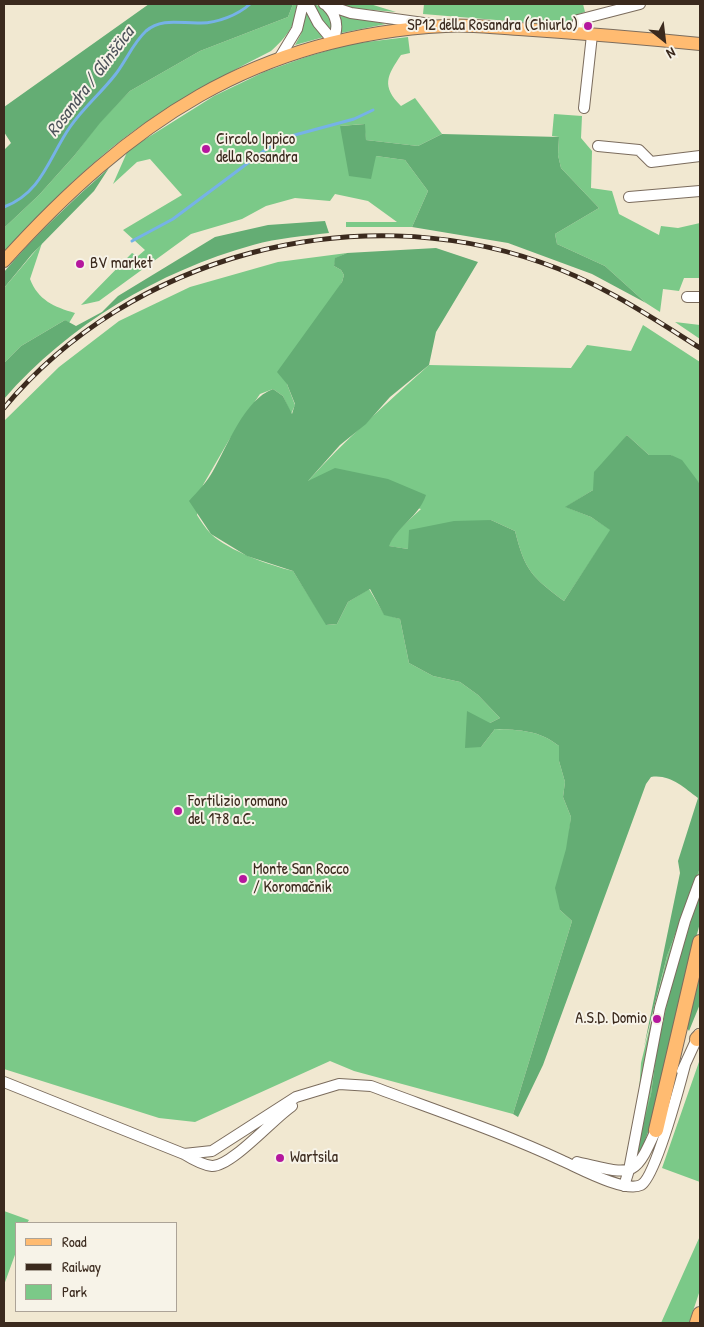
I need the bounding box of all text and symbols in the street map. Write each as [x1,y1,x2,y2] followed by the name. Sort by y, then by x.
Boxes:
[639,15,689,65] north arrow
[407,16,578,36] place label: SP12 della Rosandra (Chiurlo)
[582,20,594,32] marker: SP12 della Rosandra (Chiurlo)
[43,23,139,141] water label: Rosandra / Glinščica
[664,43,679,64] text: N
[216,130,298,168] place label: Circolo Ippico della Rosandra
[200,143,212,155] marker: Circolo Ippico della Rosandra
[90,254,153,274] place label: BV market
[74,258,86,270] marker: BV market
[188,792,288,830] place label: Fortilizio romano del 178 a.C.
[172,805,184,817] marker: Fortilizio romano del 178 a.C.
[253,860,349,898] place label: Monte San Rocco / Koromačnik
[237,873,249,885] marker: Monte San Rocco / Koromačnik
[575,1009,647,1029] place label: A.S.D. Domio
[651,1013,663,1025] marker: A.S.D. Domio
[290,1148,338,1168] place label: Wartsila
[274,1152,286,1164] marker: Wartsila
[15,1222,178,1312] legend
[62,1231,87,1252] text: Road
[62,1256,101,1277] text: Railway
[62,1281,87,1302] text: Park

